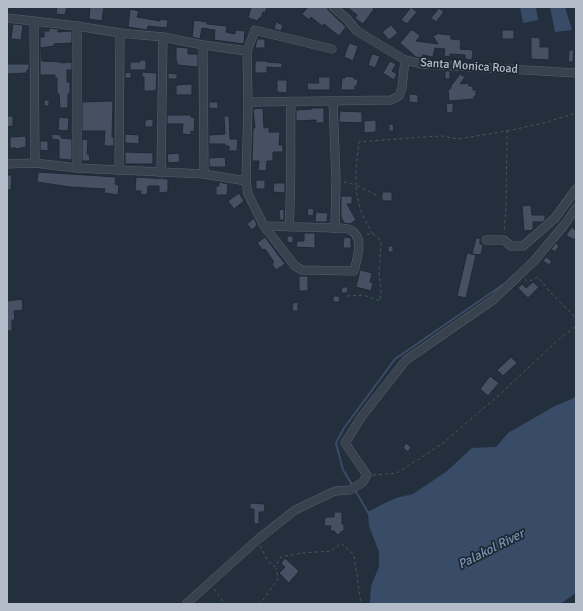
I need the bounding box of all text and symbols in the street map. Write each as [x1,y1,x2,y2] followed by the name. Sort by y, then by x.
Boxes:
[420,55,518,77] street label: Santa Monica Road
[455,525,529,572] water label: Palakol River

